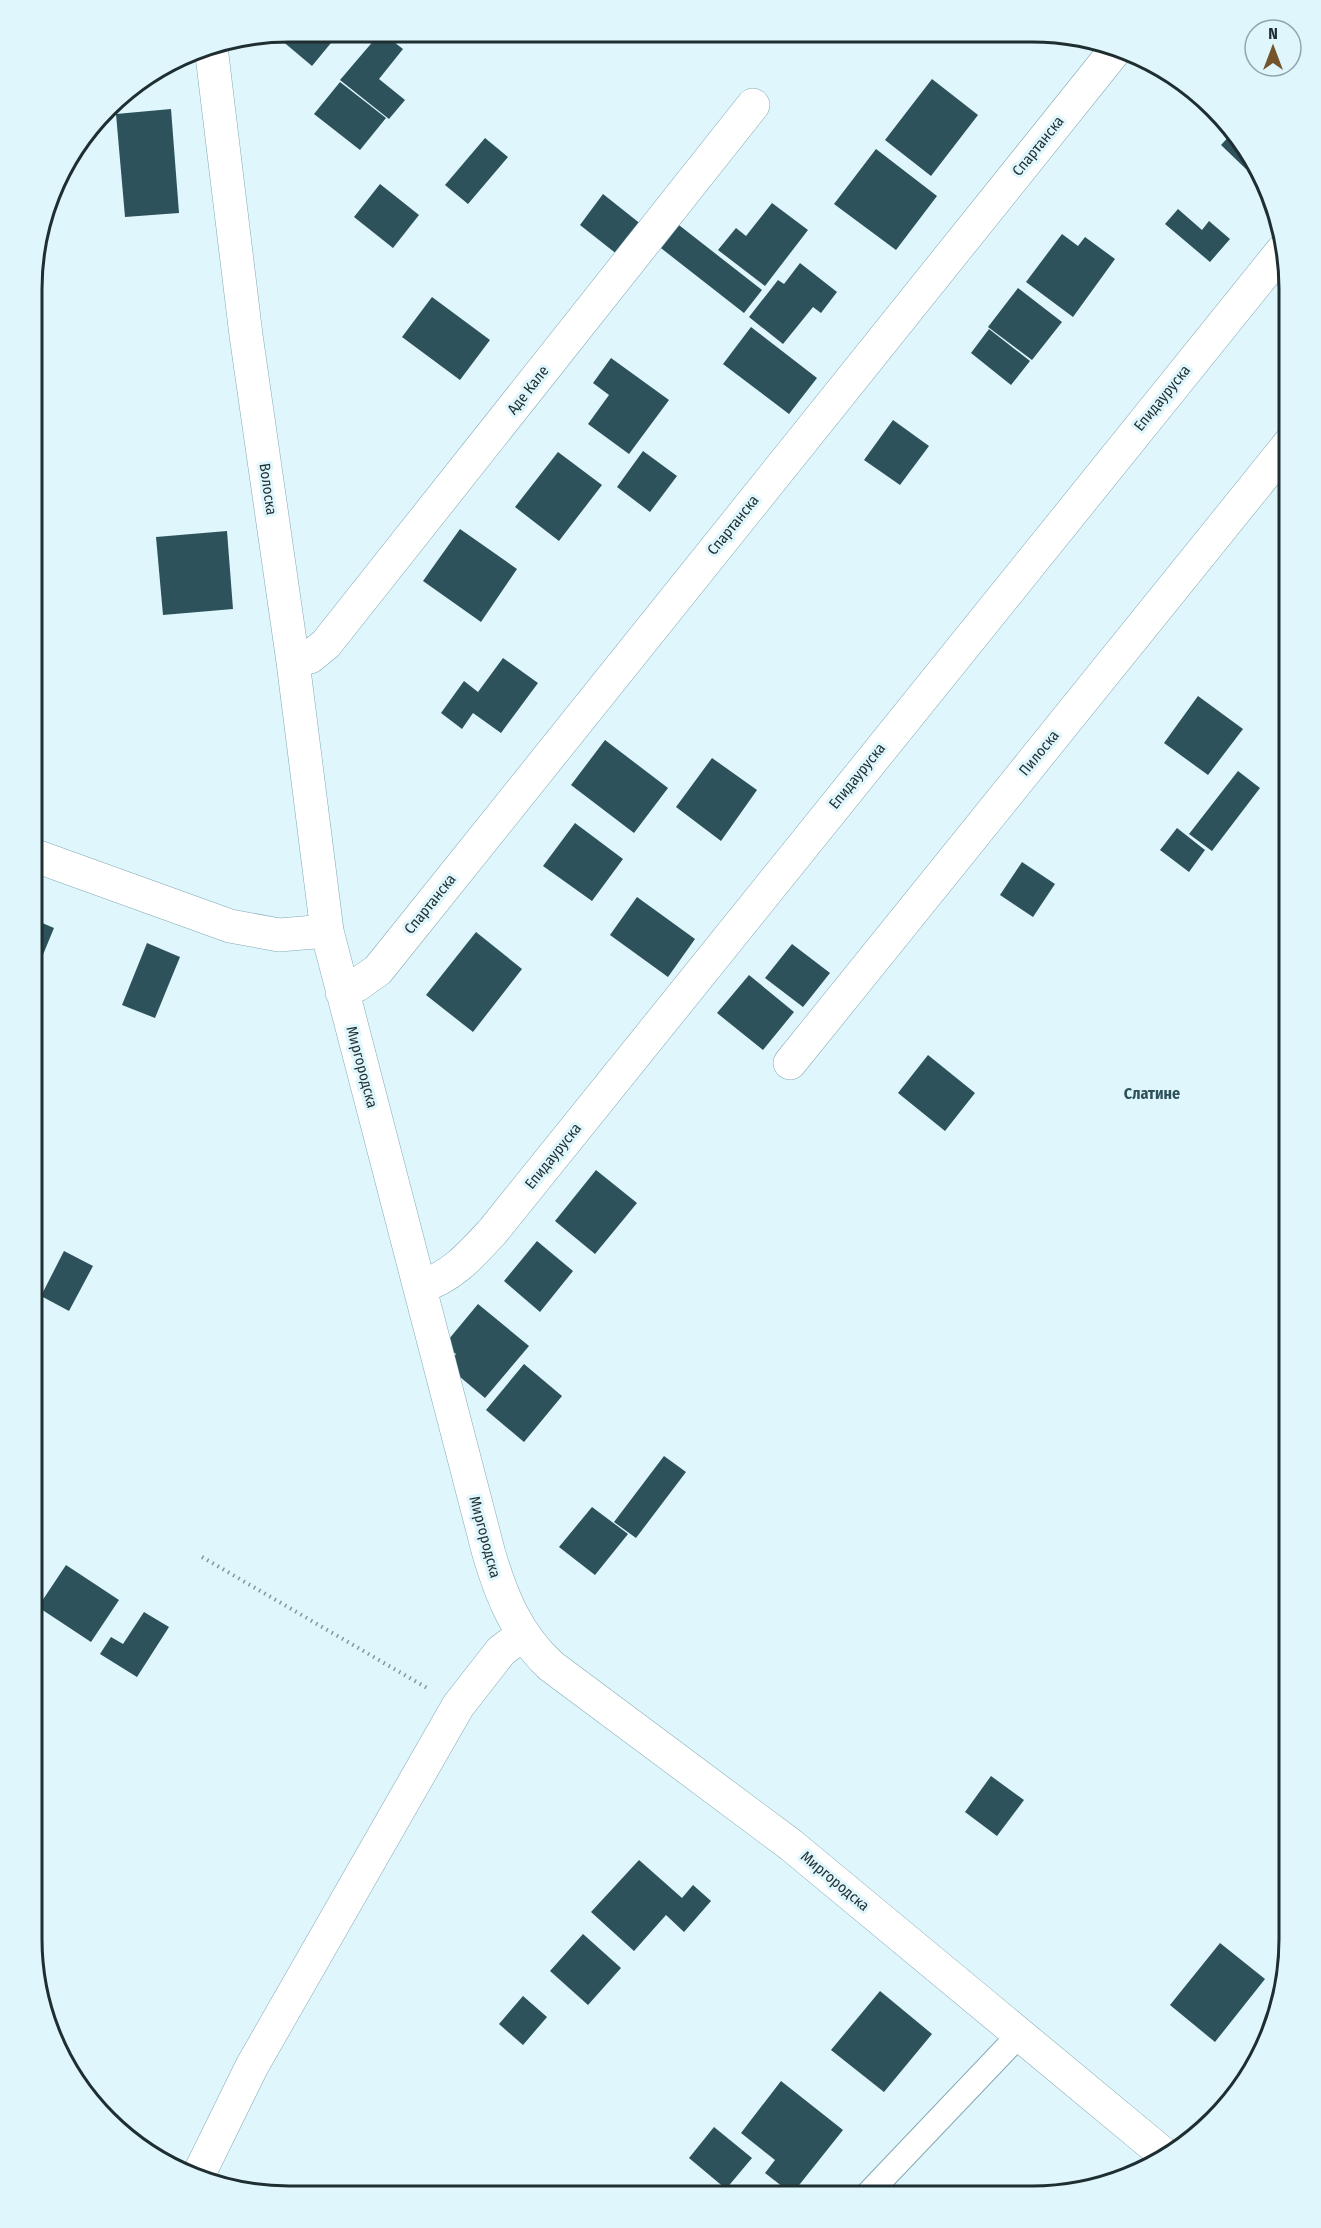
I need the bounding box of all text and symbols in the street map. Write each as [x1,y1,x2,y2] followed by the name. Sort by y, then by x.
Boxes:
[1243,18,1303,78] north arrow
[1268,24,1278,43] text: N
[1008,112,1068,180] street label: Спартанска
[1130,361,1194,435] street label: Епидауруска
[503,362,553,418] street label: Аде Кале
[255,462,281,516] street label: Волоска
[703,491,763,559] street label: Спартанска
[1015,727,1063,779] street label: Пилоска
[825,739,889,813] street label: Епидауруска
[400,870,460,938] street label: Спартанска
[342,1024,382,1110] street label: Миргородска
[1124,1084,1180,1103] district label: Слатине
[521,1119,585,1193] street label: Епидауруска
[465,1494,505,1580] street label: Миргородска
[797,1847,873,1915] street label: Миргородска

